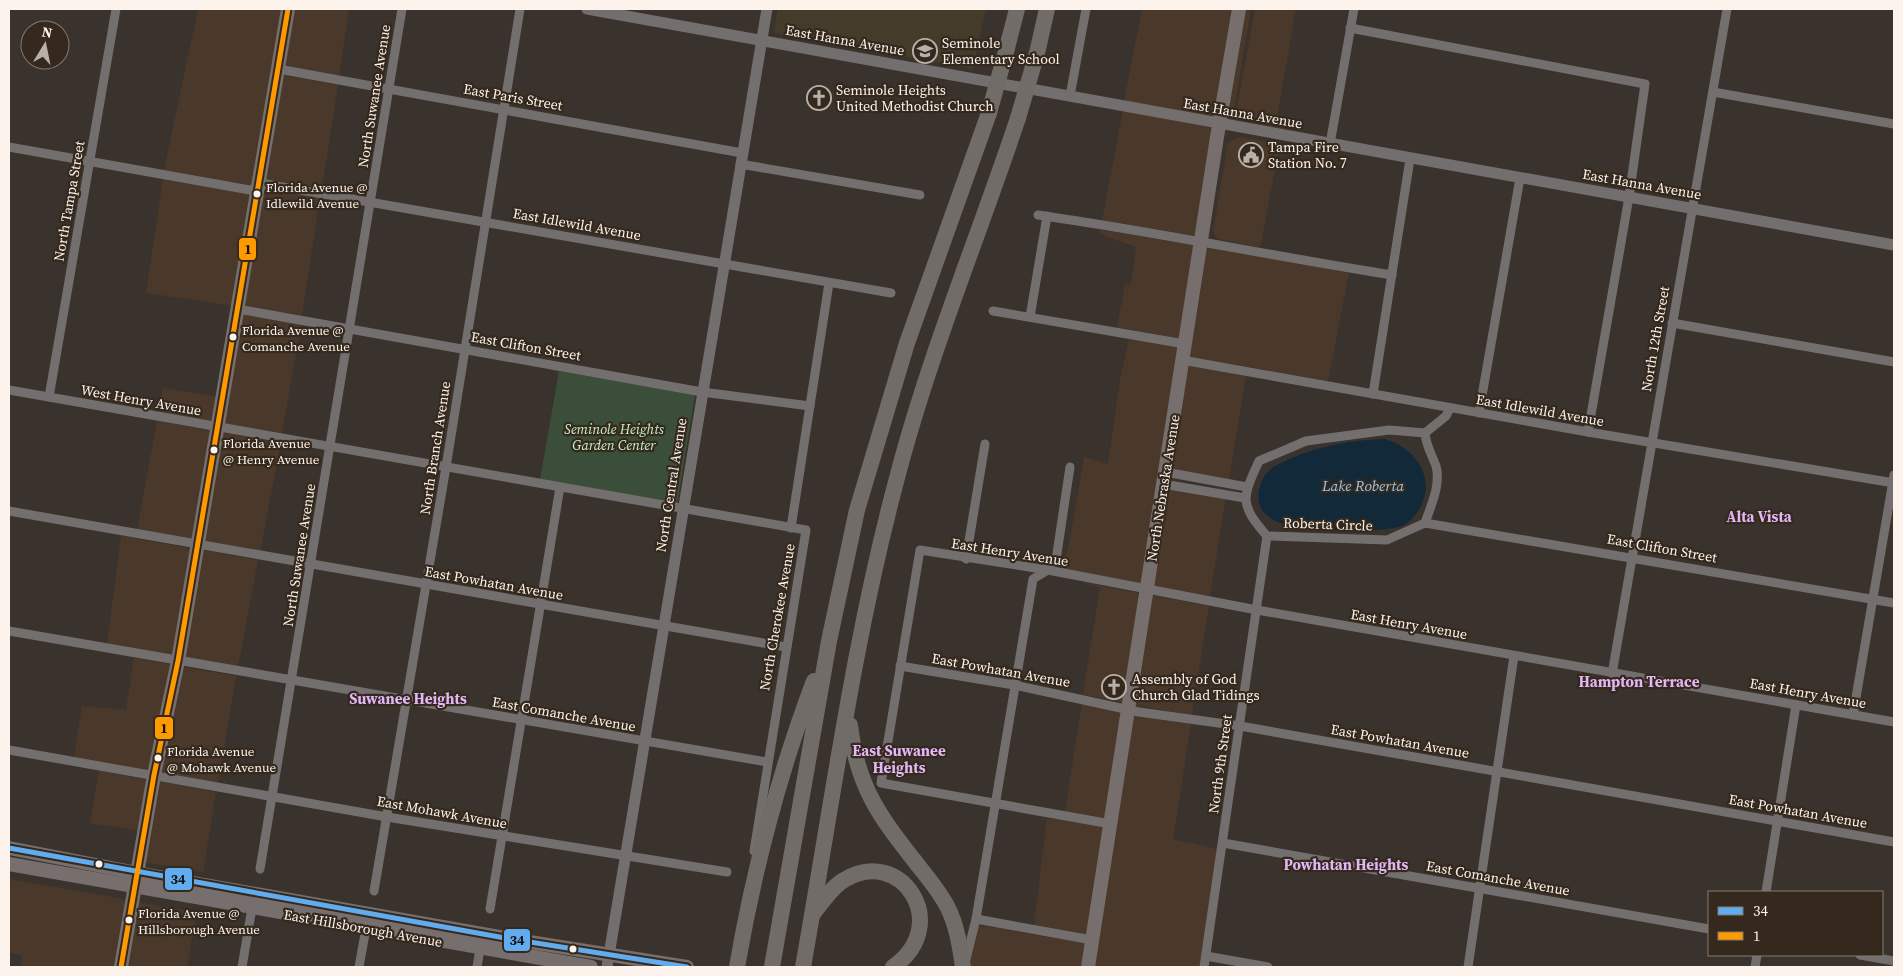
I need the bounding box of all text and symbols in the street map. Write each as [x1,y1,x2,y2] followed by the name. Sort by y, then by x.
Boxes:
[20,20,70,70] north arrow
[784,20,906,60] street label: East Hanna Avenue
[40,21,54,43] text: N
[353,23,395,169] street label: North Suwanee Avenue
[942,33,1060,69] place label: Seminole Elementary School
[912,38,938,64] school or university icon: Seminole Elementary School
[462,78,565,116] street label: East Paris Street
[836,80,994,116] place label: Seminole Heights United Methodist Church
[806,85,832,111] church icon: Seminole Heights United Methodist Church
[1182,93,1304,133] street label: East Hanna Avenue
[1268,137,1347,173] place label: Tampa Fire Station No. 7
[49,139,90,263] street label: North Tampa Street
[1238,142,1264,168] public building icon: Tampa Fire Station No. 7
[1581,164,1703,204] street label: East Hanna Avenue
[266,179,368,212] place label: Florida Avenue @ Idlewild Avenue
[252,189,262,199] marker: Florida Avenue @ Idlewild Avenue
[511,203,643,245] street label: East Idlewild Avenue
[238,237,257,261] line badge: 1
[244,239,252,259] text: 1
[1636,284,1674,393] street label: North 12th Street
[242,322,350,355] place label: Florida Avenue @ Comanche Avenue
[469,326,583,366] street label: East Clifton Street
[228,332,238,342] marker: Florida Avenue @ Comanche Avenue
[79,380,203,420] street label: West Henry Avenue
[415,380,455,516] street label: North Branch Avenue
[1474,389,1606,431] street label: East Idlewild Avenue
[1142,413,1184,563] street label: North Nebraska Avenue
[651,417,691,553] street label: North Central Avenue
[564,419,665,455] park label: Seminole Heights Garden Center
[223,435,320,468] place label: Florida Avenue @ Henry Avenue
[209,445,219,455] marker: Florida Avenue @ Henry Avenue
[1321,475,1404,496] water label: Lake Roberta
[278,482,320,628] street label: North Suwanee Avenue
[1726,506,1793,527] district label: Alta Vista
[1283,512,1373,536] street label: Roberta Circle
[1605,528,1719,568] street label: East Clifton Street
[950,533,1070,571] street label: East Henry Avenue
[754,542,800,692] street label: North Cherokee Avenue
[423,561,565,605] street label: East Powhatan Avenue
[1349,604,1469,644] street label: East Henry Avenue
[930,648,1072,692] street label: East Powhatan Avenue
[1132,669,1260,705] place label: Assembly of God Church Glad Tidings
[1579,671,1700,692] district label: Hampton Terrace
[1748,673,1868,713] street label: East Henry Avenue
[1101,674,1127,700] church icon: Assembly of God Church Glad Tidings
[349,688,467,709] district label: Suwanee Heights
[491,692,637,736] street label: East Comanche Avenue
[1203,713,1237,815] street label: North 9th Street
[154,716,174,740] line badge: 1
[160,718,168,738] text: 1
[1329,719,1471,763] street label: East Powhatan Avenue
[852,740,946,778] district label: East Suwanee Heights
[167,743,276,776] place label: Florida Avenue @ Mohawk Avenue
[153,753,163,763] marker: Florida Avenue @ Mohawk Avenue
[1727,789,1869,833] street label: East Powhatan Avenue
[375,791,509,833] street label: East Mohawk Avenue
[1284,854,1409,875] district label: Powhatan Heights
[1425,856,1571,900] street label: East Comanche Avenue
[94,859,104,869] unlabelled marker
[164,867,193,891] line badge: 34
[170,869,186,889] text: 34
[1708,891,1883,956] legend
[1753,900,1769,921] text: 34
[282,904,444,952] street label: East Hillsborough Avenue
[138,905,260,938] place label: Florida Avenue @ Hillsborough Avenue
[124,915,134,925] marker: Florida Avenue @ Hillsborough Avenue
[1753,925,1761,946] text: 1
[503,928,531,952] line badge: 34
[509,930,525,950] text: 34
[568,944,578,954] unlabelled marker

